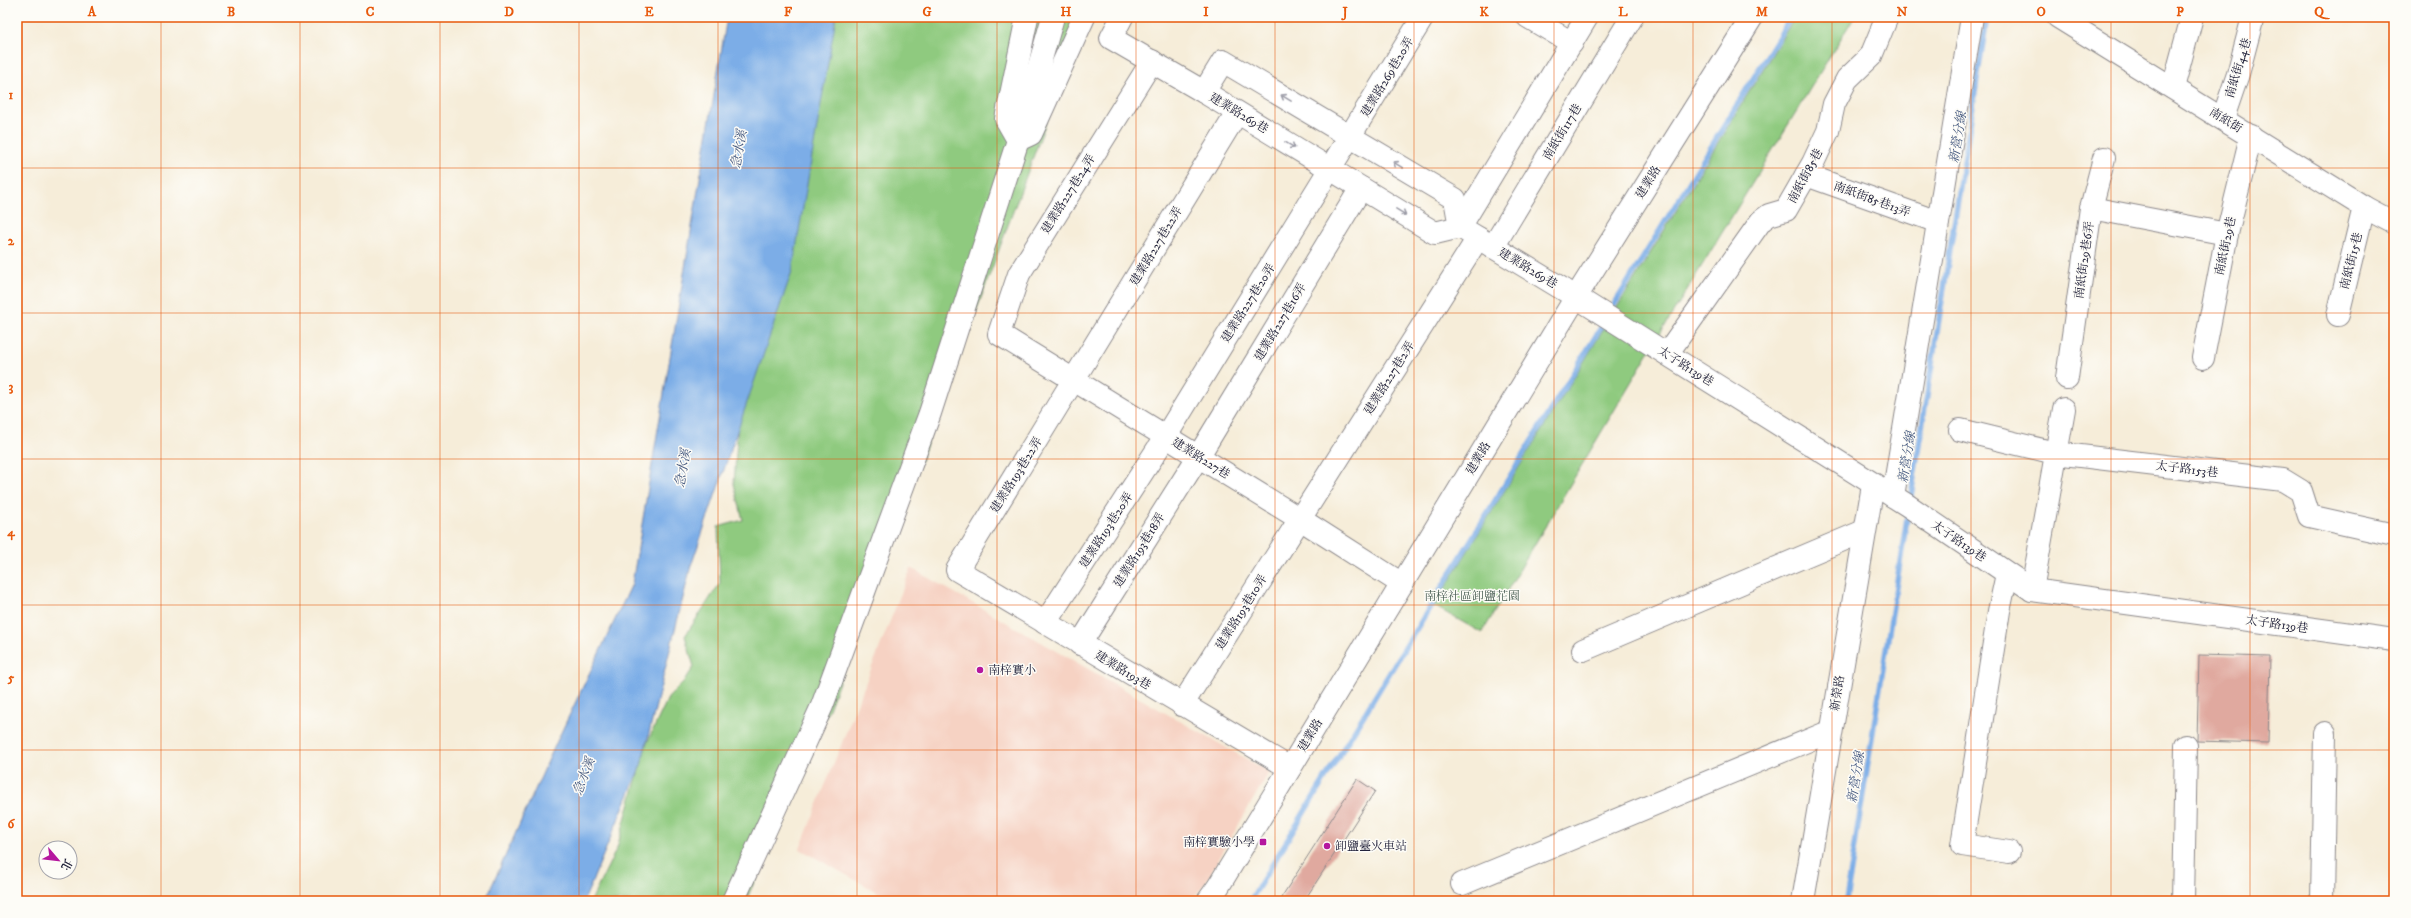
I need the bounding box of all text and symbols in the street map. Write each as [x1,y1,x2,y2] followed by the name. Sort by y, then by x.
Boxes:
[87,4,97,20] text: A
[227,4,235,20] text: B
[366,4,375,20] text: C
[504,4,514,20] text: D
[644,4,654,20] text: E
[784,4,793,20] text: F
[922,4,932,20] text: G
[1061,4,1072,20] text: H
[1203,4,1209,20] text: I
[1340,4,1348,21] text: J
[1479,4,1489,20] text: K
[1618,4,1628,20] text: L
[1756,4,1768,20] text: M
[1897,4,1908,20] text: N
[2036,4,2046,20] text: O
[2176,4,2184,20] text: P
[2314,4,2330,20] text: Q
[1358,35,1417,120] street label: 建業路269巷20弄
[2222,36,2255,100] street label: 南紙街44巷
[9,87,14,103] text: 1
[1207,90,1271,137] street label: 建業路269巷
[1280,94,1292,102] one-way arrow
[1540,101,1585,163] street label: 南紙街117巷
[2206,105,2246,137] street label: 南紙街
[1946,108,1970,164] water label: 新營分線
[728,127,751,170] water label: 急水溪
[1284,141,1296,149] one-way arrow
[1785,146,1826,206] street label: 南紙街85巷
[1038,152,1099,237] street label: 建業路227巷24弄
[1392,161,1404,169] one-way arrow
[1633,163,1664,202] street label: 建業路
[1831,179,1912,220] street label: 南紙街85巷13弄
[1127,204,1186,289] street label: 建業路227巷22弄
[1395,209,1407,217] one-way arrow
[2212,215,2239,277] street label: 南紙街29巷
[2072,220,2097,300] street label: 南紙街29巷6弄
[2337,231,2366,291] street label: 南紙街15巷
[8,233,15,249] text: 2
[1496,245,1560,292] street label: 建業路269巷
[1218,261,1279,345] street label: 建業路227巷20弄
[1251,280,1310,364] street label: 建業路227巷16弄
[1361,339,1418,418] street label: 建業路227巷2弄
[1655,343,1716,389] street label: 太子路139巷
[9,379,14,395] text: 3
[1895,428,1919,484] water label: 新營分線
[987,435,1046,516] street label: 建業路193巷22弄
[1169,435,1233,482] street label: 建業路227巷
[1463,439,1494,478] street label: 建業路
[672,446,695,489] water label: 急水溪
[2155,458,2219,481] street label: 太子路153巷
[1076,490,1136,571] street label: 建業路193巷20弄
[1110,510,1168,590] street label: 建業路193巷18弄
[1928,518,1989,565] street label: 太子路139巷
[6,524,15,541] text: 4
[1212,572,1270,653] street label: 建業路193巷10弄
[1424,589,1520,604] park label: 南梓社區卸鹽花園
[2245,613,2309,636] street label: 太子路139巷
[1092,648,1154,693] street label: 建業路193巷
[988,663,1036,678] place label: 南梓實小
[975,665,985,675] marker: 南梓實小
[7,670,15,686] text: 5
[1827,674,1848,712] street label: 新榮路
[1295,716,1326,755] street label: 建業路
[1844,748,1868,804] water label: 新營分線
[569,753,599,797] water label: 急水溪
[8,816,16,832] text: 6
[1183,835,1255,850] place label: 南梓實驗小學
[1258,837,1268,847] marker: 南梓實驗小學
[1335,839,1407,854] place label: 卸鹽臺火車站
[38,840,78,880] north arrow
[1322,841,1332,851] marker: 卸鹽臺火車站
[57,856,75,872] text: 北

